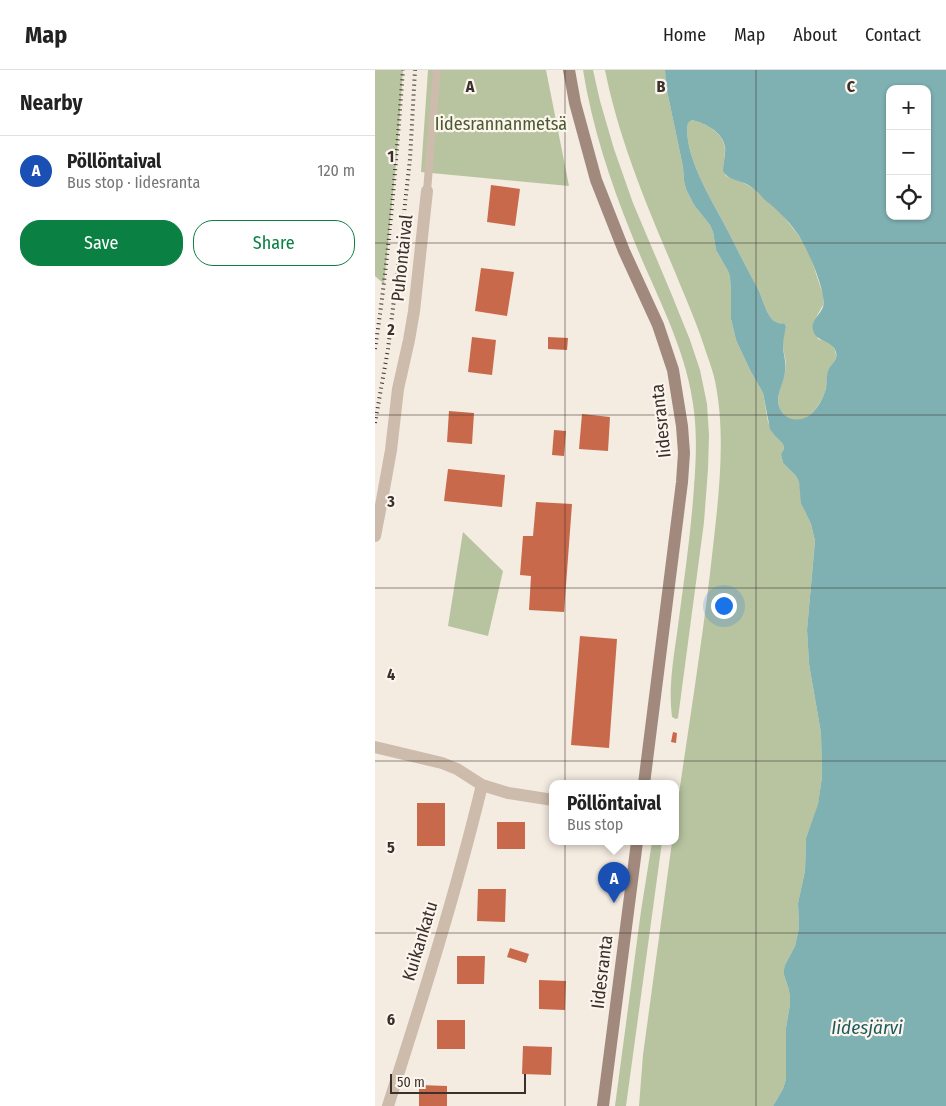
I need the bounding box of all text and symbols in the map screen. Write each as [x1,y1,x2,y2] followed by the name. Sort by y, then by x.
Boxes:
[25,21,67,49] text: Map
[663,24,706,46] text: Home
[734,24,765,46] text: Map
[793,24,837,46] text: About
[865,24,921,46] text: Contact
[465,77,475,96] text: A
[657,77,666,96] text: B
[847,77,856,96] text: C
[886,85,931,220] map controls
[886,85,931,130] button: +
[20,90,82,116] text: Nearby
[435,113,567,135] park label: Iidesrannanmetsä
[886,130,931,175] button: −
[388,147,394,166] text: 1
[67,150,161,173] text: Pöllöntaival
[32,161,40,180] text: A
[317,161,355,180] text: 120 m
[67,173,200,192] text: Bus stop · Iidesranta
[886,175,931,220] button: locate
[387,213,418,302] street label: Puhontaival
[20,220,183,266] button: Save
[193,220,355,266] button: Share
[386,320,395,339] text: 2
[646,383,676,459] street label: Iidesranta
[386,492,395,511] text: 3
[711,593,737,619] your location
[387,665,395,684] text: 4
[549,780,679,845] popup
[567,792,661,815] text: Pöllöntaival
[567,815,623,834] text: Bus stop
[387,838,395,857] text: 5
[598,862,630,903] pin: A
[397,899,443,983] street label: Kuikankatu
[587,934,617,1010] street label: Iidesranta
[387,1010,395,1029] text: 6
[831,1016,903,1039] water label: Iidesjärvi
[390,1071,526,1094] scale bar
[397,1074,425,1091] text: 50 m

